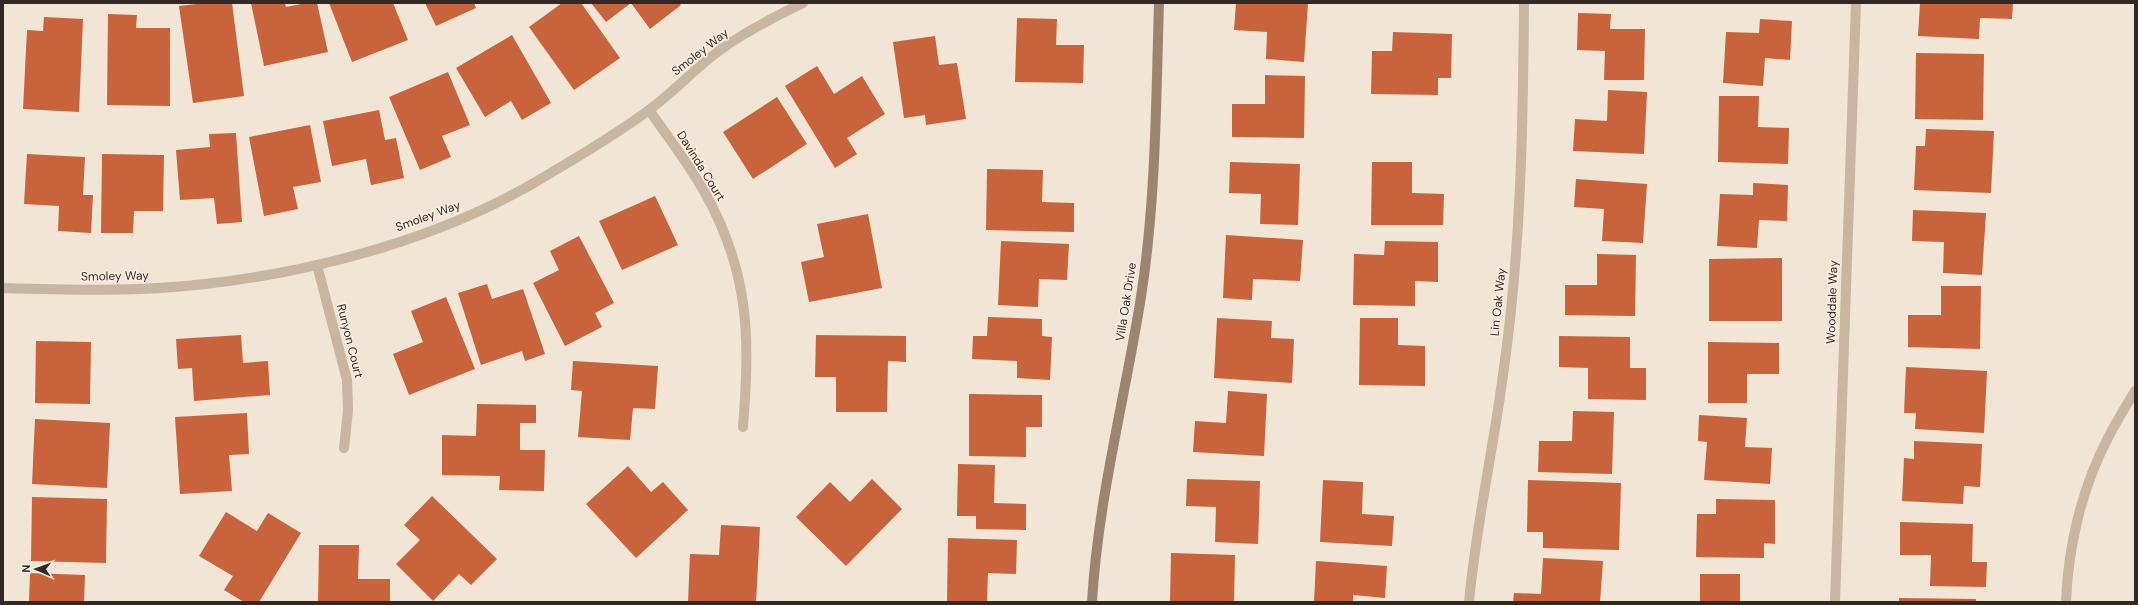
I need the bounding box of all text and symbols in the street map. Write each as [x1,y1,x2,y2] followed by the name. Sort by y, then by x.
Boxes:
[668,25,732,79] street label: Smoley Way
[673,128,729,204] street label: Davinda Court
[393,197,463,235] street label: Smoley Way
[1823,260,1841,344] street label: Wooddale Way
[1112,261,1140,342] street label: Villa Oak Drive
[81,267,149,285] street label: Smoley Way
[1486,267,1510,337] street label: Lin Oak Way
[333,302,367,380] street label: Runyon Court
[16,549,56,589] north arrow
[19,564,33,573] text: N

